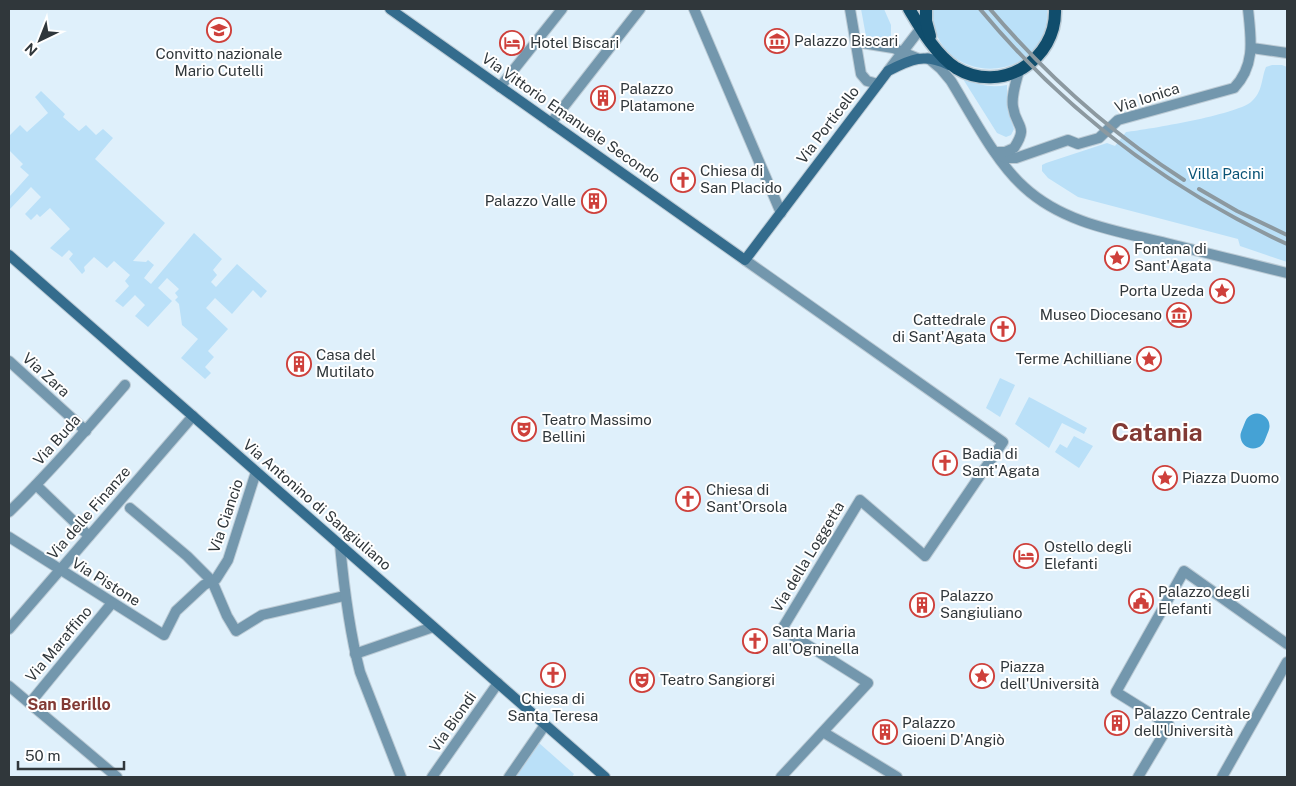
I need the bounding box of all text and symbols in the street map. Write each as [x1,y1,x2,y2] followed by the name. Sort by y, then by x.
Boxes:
[15,15,65,65] north arrow
[206,17,232,43] school or university icon: Convitto nazionale Mario Cutelli
[764,28,790,54] museum icon: Palazzo Biscari
[499,30,525,56] hotel icon: Hotel Biscari
[794,32,898,49] place label: Palazzo Biscari
[530,34,619,51] place label: Hotel Biscari
[22,40,41,59] text: N
[155,45,283,79] place label: Convitto nazionale Mario Cutelli
[479,49,664,186] street label: Via Vittorio Emanuele Secondo
[1112,79,1181,116] street label: Via Ionica
[620,80,695,114] place label: Palazzo Platamone
[793,83,862,167] street label: Via Porticello
[590,85,616,111] building icon: Palazzo Platamone
[700,162,782,196] place label: Chiesa di San Placido
[1188,165,1264,182] park label: Villa Pacini
[670,167,696,193] church icon: Chiesa di San Placido
[581,188,607,214] building icon: Palazzo Valle
[485,192,576,209] place label: Palazzo Valle
[1134,240,1211,274] place label: Fontana di Sant'Agata
[1104,245,1130,271] place icon: Fontana di Sant'Agata
[1209,278,1235,304] place icon: Porta Uzeda
[1119,282,1204,299] place label: Porta Uzeda
[1166,302,1192,328] museum icon: Museo Diocesano
[1040,306,1162,323] place label: Museo Diocesano
[892,311,986,345] place label: Cattedrale di Sant'Agata
[990,316,1016,342] church icon: Cattedrale di Sant'Agata
[316,346,376,380] place label: Casa del Mutilato
[1136,346,1162,372] place icon: Terme Achilliane
[19,349,73,400] street label: Via Zara
[1016,350,1132,367] place label: Terme Achilliane
[286,351,312,377] building icon: Casa del Mutilato
[30,411,84,468] street label: Via Buda
[542,411,652,445] place label: Teatro Massimo Bellini
[511,416,537,442] theatre icon: Teatro Massimo Bellini
[1111,417,1203,447] district label: Catania
[240,436,395,574] street label: Via Antonino di Sangiuliano
[962,445,1039,479] place label: Badia di Sant'Agata
[932,450,958,476] church icon: Badia di Sant'Agata
[44,463,134,563] street label: Via delle Finanze
[1152,465,1178,491] place icon: Piazza Duomo
[1182,469,1279,486] place label: Piazza Duomo
[205,477,246,555] street label: Via Ciancio
[706,481,787,515] place label: Chiesa di Sant'Orsola
[675,486,701,512] church icon: Chiesa di Sant'Orsola
[768,498,847,615] street label: Via della Loggetta
[1044,538,1132,572] place label: Ostello degli Elefanti
[1013,543,1039,569] hotel icon: Ostello degli Elefanti
[69,554,144,609] street label: Via Pistone
[1158,583,1250,617] place label: Palazzo degli Elefanti
[940,587,1022,621] place label: Palazzo Sangiuliano
[1128,588,1154,614] public building icon: Palazzo degli Elefanti
[909,592,935,618] building icon: Palazzo Sangiuliano
[22,602,95,685] street label: Via Maraffino
[772,623,859,657] place label: Santa Maria all'Ogninella
[742,628,768,654] church icon: Santa Maria all'Ogninella
[1000,658,1099,692] place label: Piazza dell'Università
[540,662,566,688] church icon: Chiesa di Santa Teresa
[969,663,995,689] place icon: Piazza dell'Università
[629,667,655,693] theatre icon: Teatro Sangiorgi
[660,671,775,688] place label: Teatro Sangiorgi
[426,688,479,755] street label: Via Biondi
[508,690,598,724] place label: Chiesa di Santa Teresa
[27,695,111,714] district label: San Berillo
[1134,705,1251,739] place label: Palazzo Centrale dell'Università
[1104,710,1130,736] building icon: Palazzo Centrale dell'Università
[902,714,1005,748] place label: Palazzo Gioeni D'Angiò
[872,719,898,745] building icon: Palazzo Gioeni D'Angiò
[18,738,124,770] scale bar
[25,747,60,764] text: 50 m

